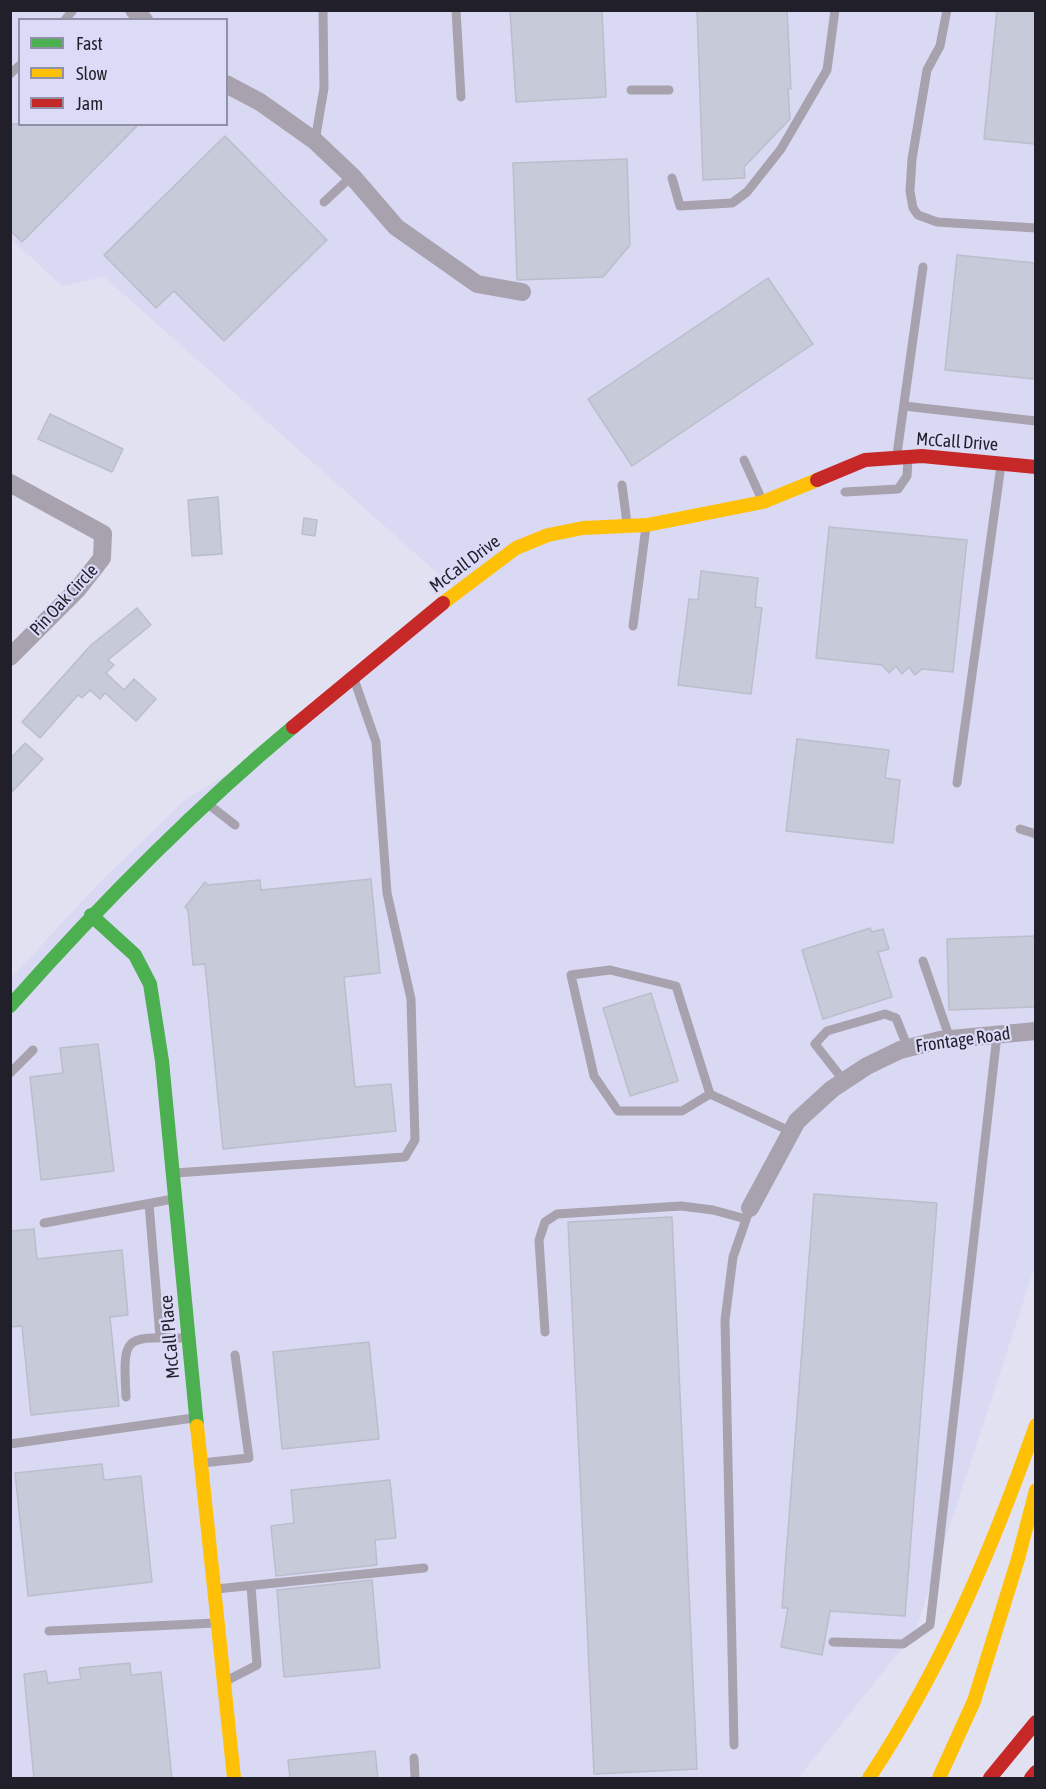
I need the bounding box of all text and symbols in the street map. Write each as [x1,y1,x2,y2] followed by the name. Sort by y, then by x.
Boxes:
[18,18,228,126] legend
[76,33,103,54] text: Fast
[76,63,107,84] text: Slow
[76,93,103,114] text: Jam
[915,428,999,456] street label: McCall Drive
[426,531,504,597] street label: McCall Drive
[25,560,103,640] street label: Pin Oak Circle
[914,1023,1012,1057] street label: Frontage Road
[156,1294,184,1380] street label: McCall Place

